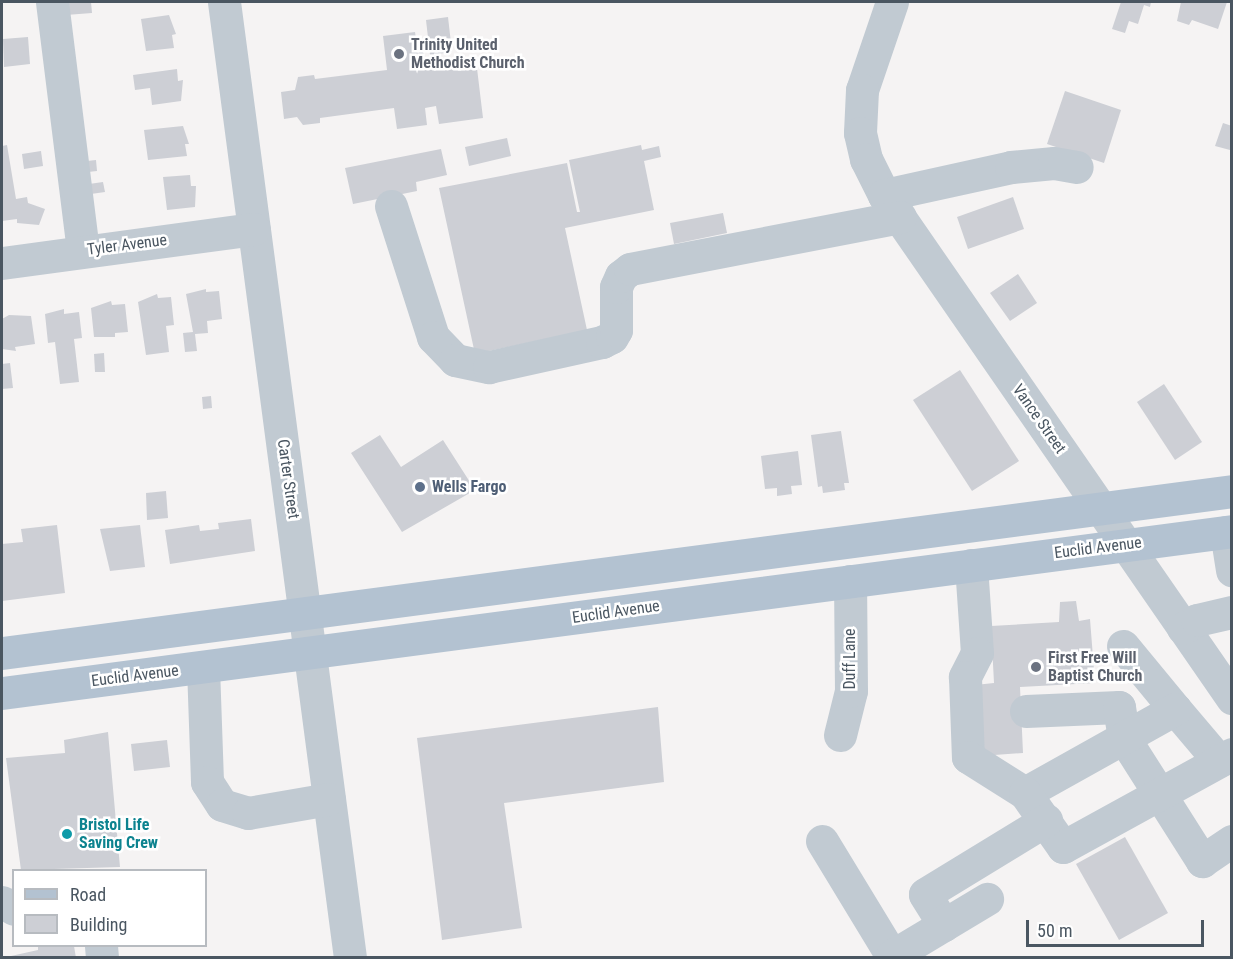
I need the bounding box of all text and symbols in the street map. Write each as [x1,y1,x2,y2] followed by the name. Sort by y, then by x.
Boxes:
[411,35,525,73] place label: Trinity United Methodist Church
[392,47,406,61] marker: Trinity United Methodist Church
[86,231,168,259] street label: Tyler Avenue
[1008,381,1070,457] street label: Vance Street
[273,438,303,520] street label: Carter Street
[432,477,506,497] place label: Wells Fargo
[413,480,427,494] marker: Wells Fargo
[1053,533,1143,563] street label: Euclid Avenue
[571,596,661,628] street label: Euclid Avenue
[840,628,860,690] street label: Duff Lane
[1048,648,1142,686] place label: First Free Will Baptist Church
[1029,660,1043,674] marker: First Free Will Baptist Church
[90,661,180,691] street label: Euclid Avenue
[79,815,158,853] place label: Bristol Life Saving Crew
[60,827,74,841] marker: Bristol Life Saving Crew
[12,869,207,947] legend
[70,884,106,905] text: Road
[1029,908,1208,946] scale bar
[70,914,127,935] text: Building
[1037,920,1072,941] text: 50 m

